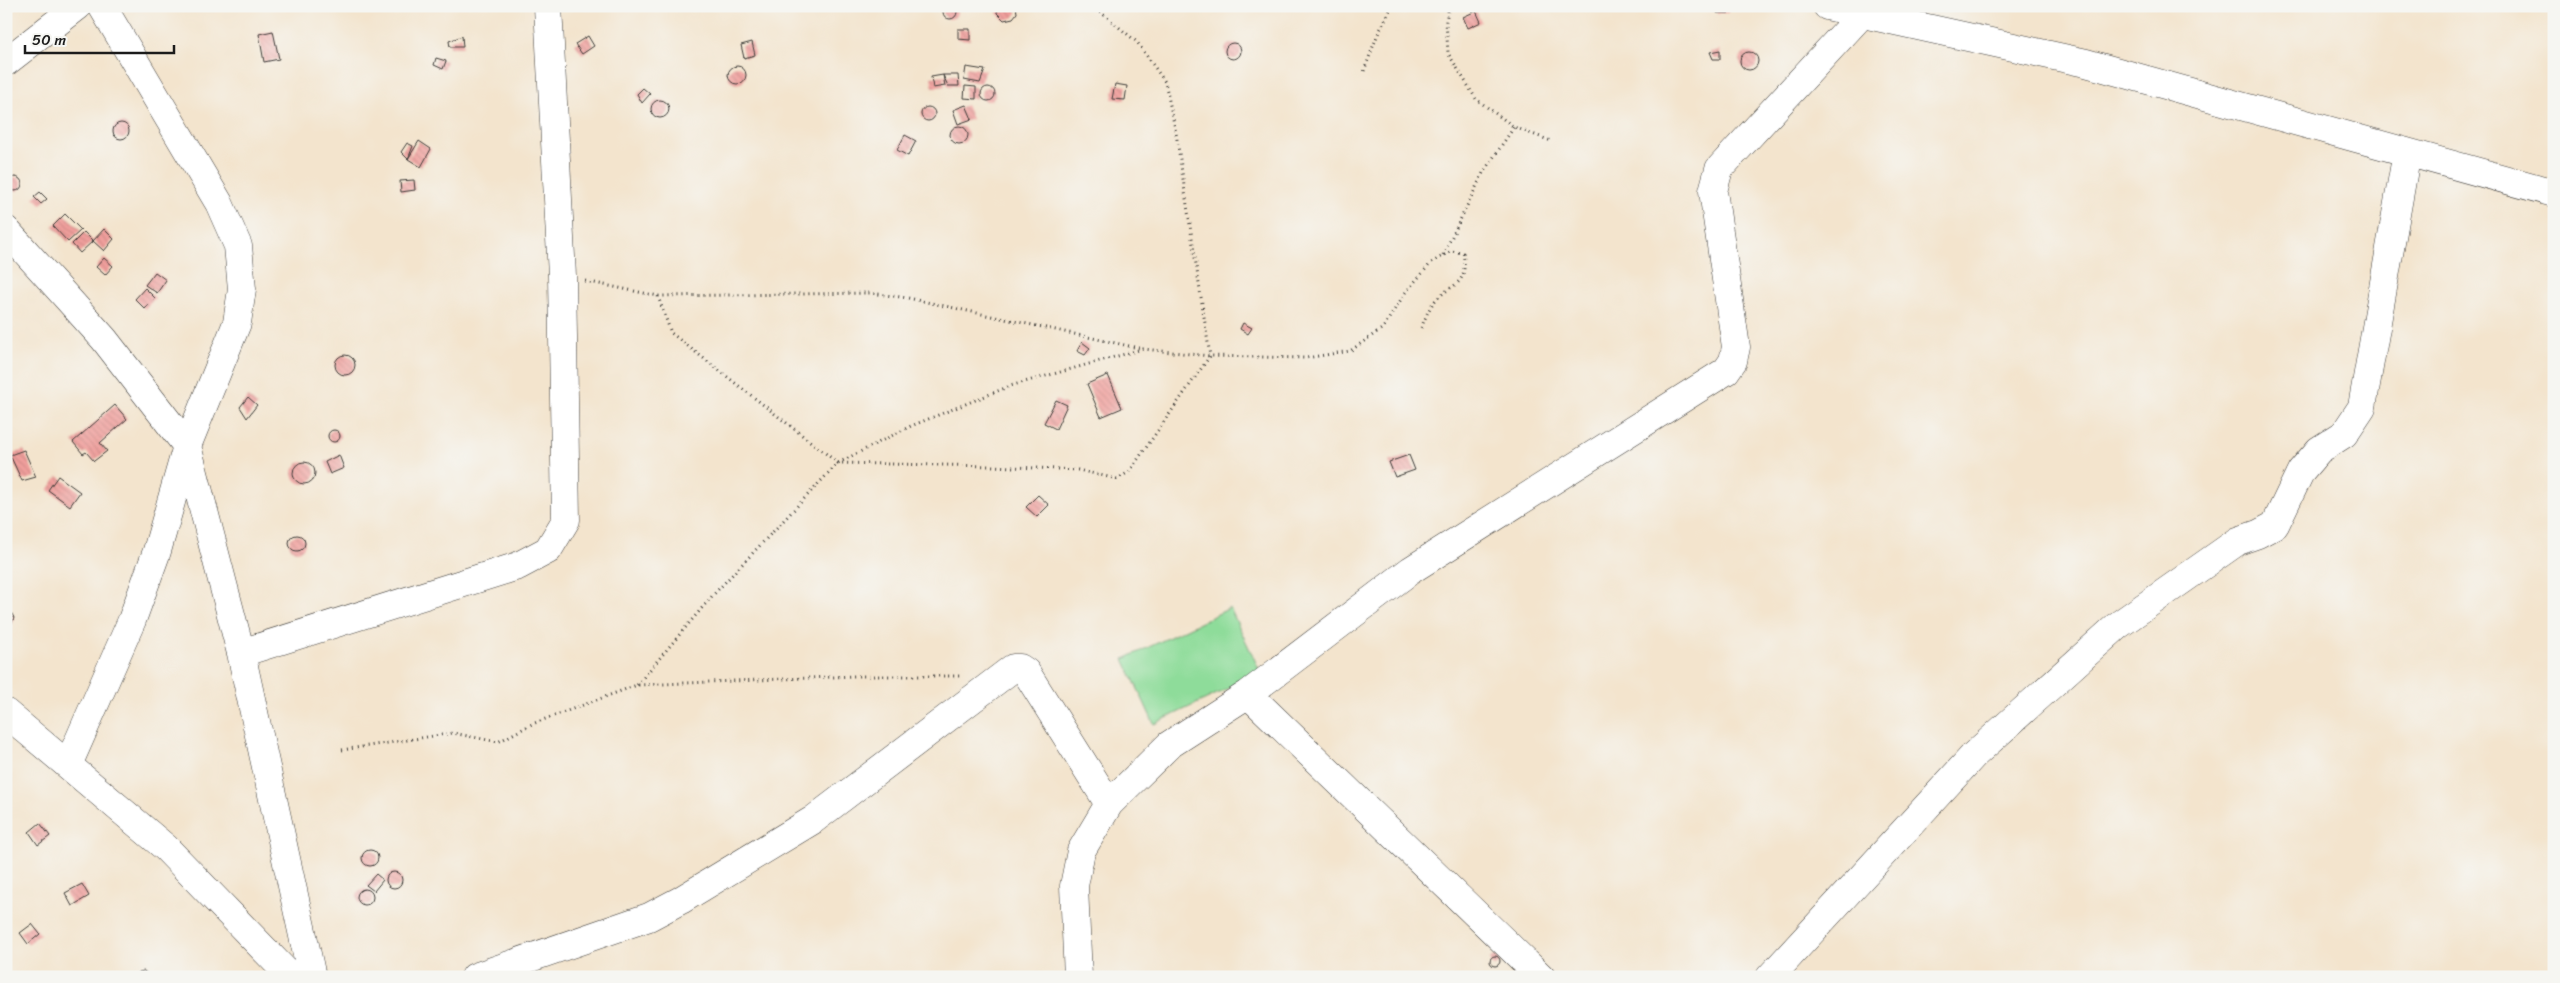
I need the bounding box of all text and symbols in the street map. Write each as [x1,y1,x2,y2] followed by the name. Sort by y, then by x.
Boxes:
[25,22,174,54] scale bar
[32,27,67,53] text: 50 m

